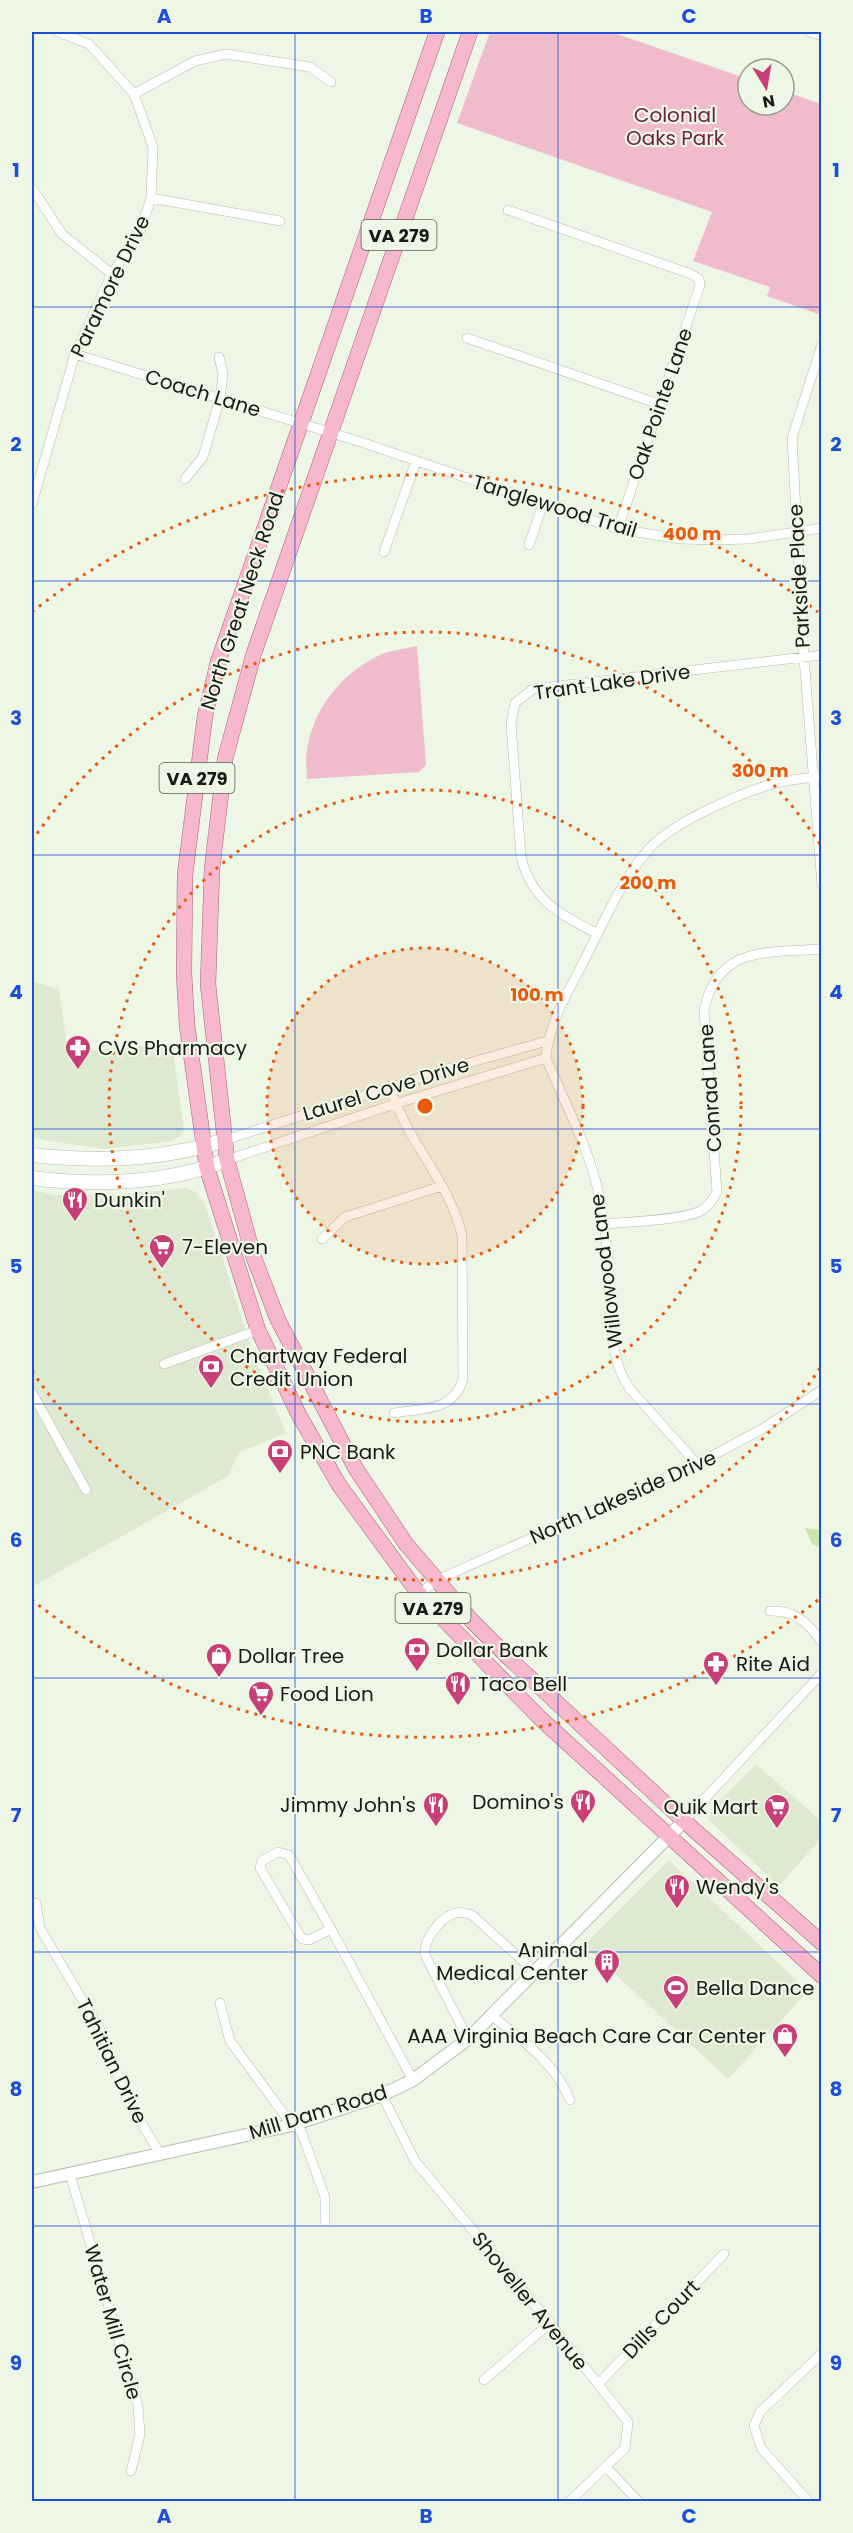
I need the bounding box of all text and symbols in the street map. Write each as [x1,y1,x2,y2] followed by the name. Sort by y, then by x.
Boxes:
[157,2,172,30] text: A
[419,2,433,30] text: B
[681,2,697,30] text: C
[736,57,796,117] north arrow
[761,89,777,114] text: N
[626,101,725,152] park label: Colonial Oaks Park
[12,156,20,184] text: 1
[832,156,840,184] text: 1
[63,210,157,362] street label: Paramore Drive
[362,220,436,250] road number: VA 279
[621,324,699,484] street label: Oak Pointe Lane
[142,362,264,424] street label: Coach Lane
[10,430,22,458] text: 2
[830,430,842,458] text: 2
[469,468,641,544] street label: Tanglewood Trail
[194,488,290,714] street label: North Great Neck Road
[781,503,817,649] street label: Parkside Place
[663,521,721,546] text: 400 m
[532,657,692,707] street label: Trant Lake Drive
[10,704,22,732] text: 3
[830,704,842,732] text: 3
[731,758,789,783] text: 300 m
[160,763,234,793] road number: VA 279
[620,870,676,895] text: 200 m
[9,978,23,1006] text: 4
[829,978,843,1006] text: 4
[510,982,564,1007] text: 100 m
[692,1023,728,1153] street label: Conrad Lane
[63,1033,93,1071] pharmacy icon: CVS Pharmacy
[98,1034,247,1062] place label: CVS Pharmacy
[299,1050,473,1128] street label: Laurel Cove Drive
[415,1096,435,1116] centre of rings
[60,1185,90,1223] restaurant icon: Dunkin'
[94,1186,165,1214] place label: Dunkin'
[583,1192,629,1350] street label: Willowood Lane
[147,1232,177,1270] supermarket icon: 7-Eleven
[182,1233,268,1261] place label: 7-Eleven
[10,1252,23,1280] text: 5
[830,1252,843,1280] text: 5
[230,1342,407,1393] place label: Chartway Federal Credit Union
[196,1352,226,1390] bank icon: Chartway Federal Credit Union
[265,1437,295,1475] bank icon: PNC Bank
[300,1438,396,1466] place label: PNC Bank
[525,1443,721,1551] street label: North Lakeside Drive
[10,1526,22,1554] text: 6
[830,1526,842,1554] text: 6
[396,1593,470,1623] road number: VA 279
[402,1635,432,1673] bank icon: Dollar Bank
[436,1636,549,1664] place label: Dollar Bank
[204,1641,234,1679] shop icon: Dollar Tree
[238,1642,344,1670] place label: Dollar Tree
[701,1649,731,1687] pharmacy icon: Rite Aid
[736,1650,810,1678] place label: Rite Aid
[443,1669,473,1707] restaurant icon: Taco Bell
[478,1670,567,1698] place label: Taco Bell
[246,1679,276,1717] supermarket icon: Food Lion
[280,1680,374,1708] place label: Food Lion
[568,1787,598,1825] restaurant icon: Domino's
[472,1788,564,1816] place label: Domino's
[421,1790,451,1828] restaurant icon: Jimmy John's
[280,1791,416,1819] place label: Jimmy John's
[762,1792,792,1830] supermarket icon: Quik Mart
[663,1793,758,1821] place label: Quik Mart
[11,1801,22,1829] text: 7
[831,1801,842,1829] text: 7
[662,1872,692,1910] restaurant icon: Wendy's
[696,1873,779,1901] place label: Wendy's
[436,1936,588,1987] place label: Animal Medical Center
[592,1947,622,1985] building icon: Animal Medical Center
[661,1973,691,2011] sports icon: Bella Dance
[696,1974,814,2002] place label: Bella Dance
[70,1994,154,2128] street label: Tahitian Drive
[770,2021,800,2059] shop icon: AAA Virginia Beach Care Car Center
[407,2022,766,2050] place label: AAA Virginia Beach Care Car Center
[10,2075,22,2103] text: 8
[830,2075,842,2103] text: 8
[246,2078,390,2146] street label: Mill Dam Road
[465,2226,595,2376] street label: Shoveller Avenue
[77,2241,149,2403] street label: Water Mill Circle
[616,2273,706,2365] street label: Dills Court
[10,2349,22,2377] text: 9
[830,2349,842,2377] text: 9
[157,2502,172,2530] text: A
[419,2502,433,2530] text: B
[681,2502,697,2530] text: C

